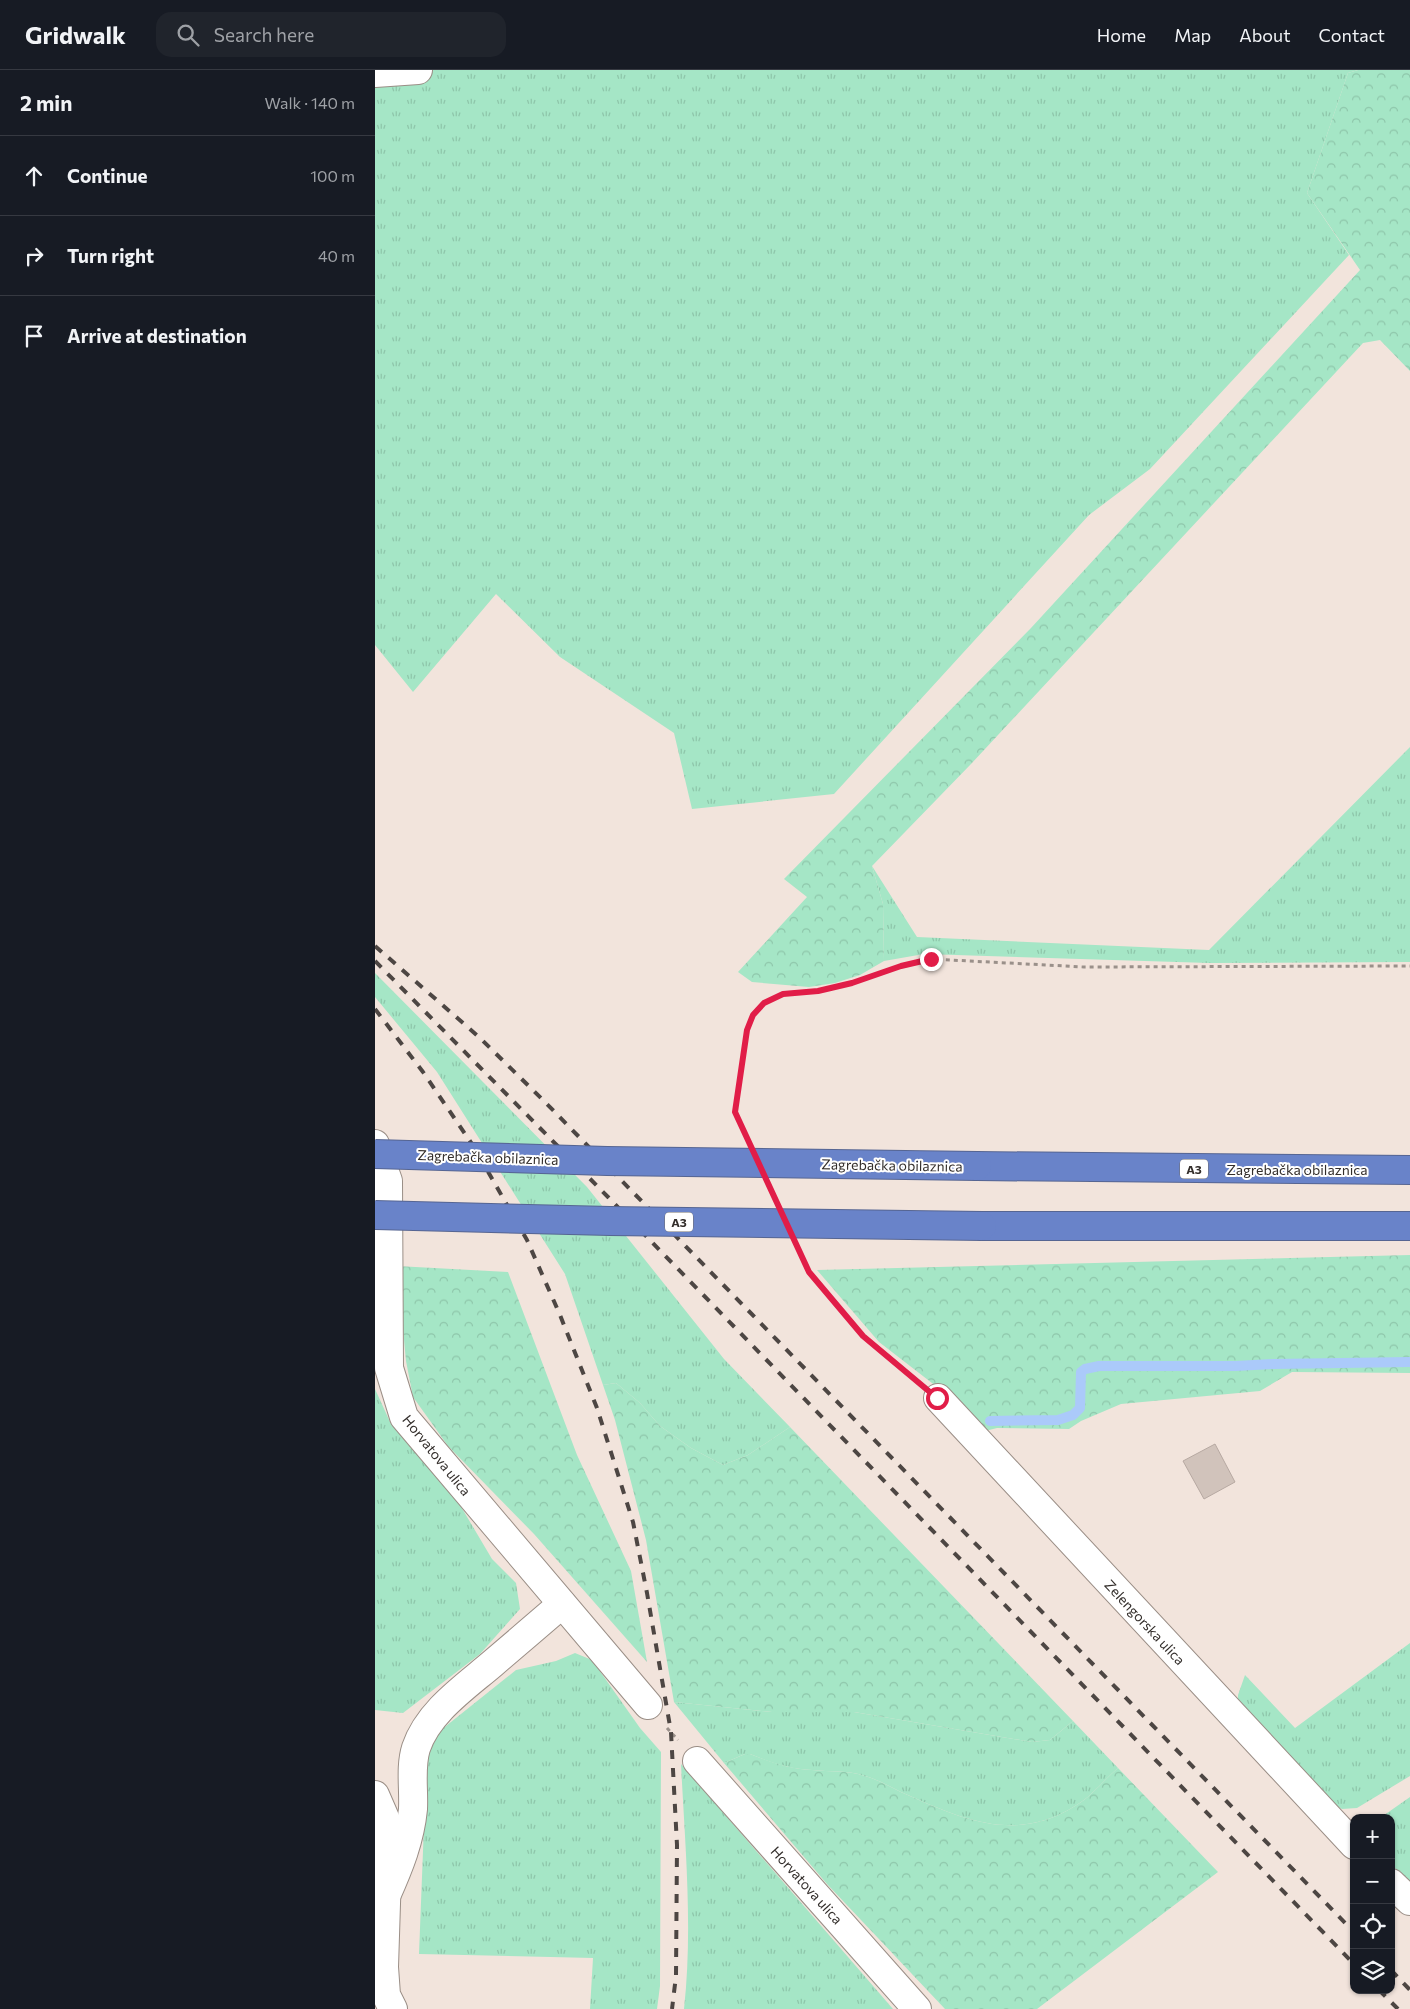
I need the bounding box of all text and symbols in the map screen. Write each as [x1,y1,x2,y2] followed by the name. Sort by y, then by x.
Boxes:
[156,12,506,57] search box
[25,20,126,49] text: Gridwalk
[174,21,202,49] icon: search
[214,23,314,46] text: Search here
[1097,24,1146,46] text: Home
[1174,24,1211,46] text: Map
[1239,24,1291,46] text: About
[1319,24,1385,46] text: Contact
[20,90,72,115] text: 2 min
[265,93,355,112] text: Walk · 140 m
[20,162,48,190] icon: ahead
[67,164,147,187] text: Continue
[310,166,355,185] text: 100 m
[20,242,48,270] icon: right
[67,244,154,267] text: Turn right
[318,246,355,265] text: 40 m
[20,322,48,350] icon: arrive
[67,324,247,347] text: Arrive at destination
[920,948,943,971] route end
[417,1146,559,1168] street label: Zagrebačka obilaznica
[821,1155,963,1175] street label: Zagrebačka obilaznica
[1180,1160,1208,1178] road number: A3
[1226,1161,1368,1178] street label: Zagrebačka obilaznica
[665,1212,693,1232] road number: A3
[926,1387,949,1410] route start
[399,1411,475,1499] street label: Horvatova ulica
[1101,1576,1189,1668] street label: Zelengorska ulica
[1350,1814,1395,1994] map controls
[1350,1814,1395,1859] button: +
[768,1843,846,1927] street label: Horvatova ulica
[1350,1859,1395,1904] button: −
[1350,1904,1395,1949] button: locate
[1350,1949,1395,1994] button: layers

